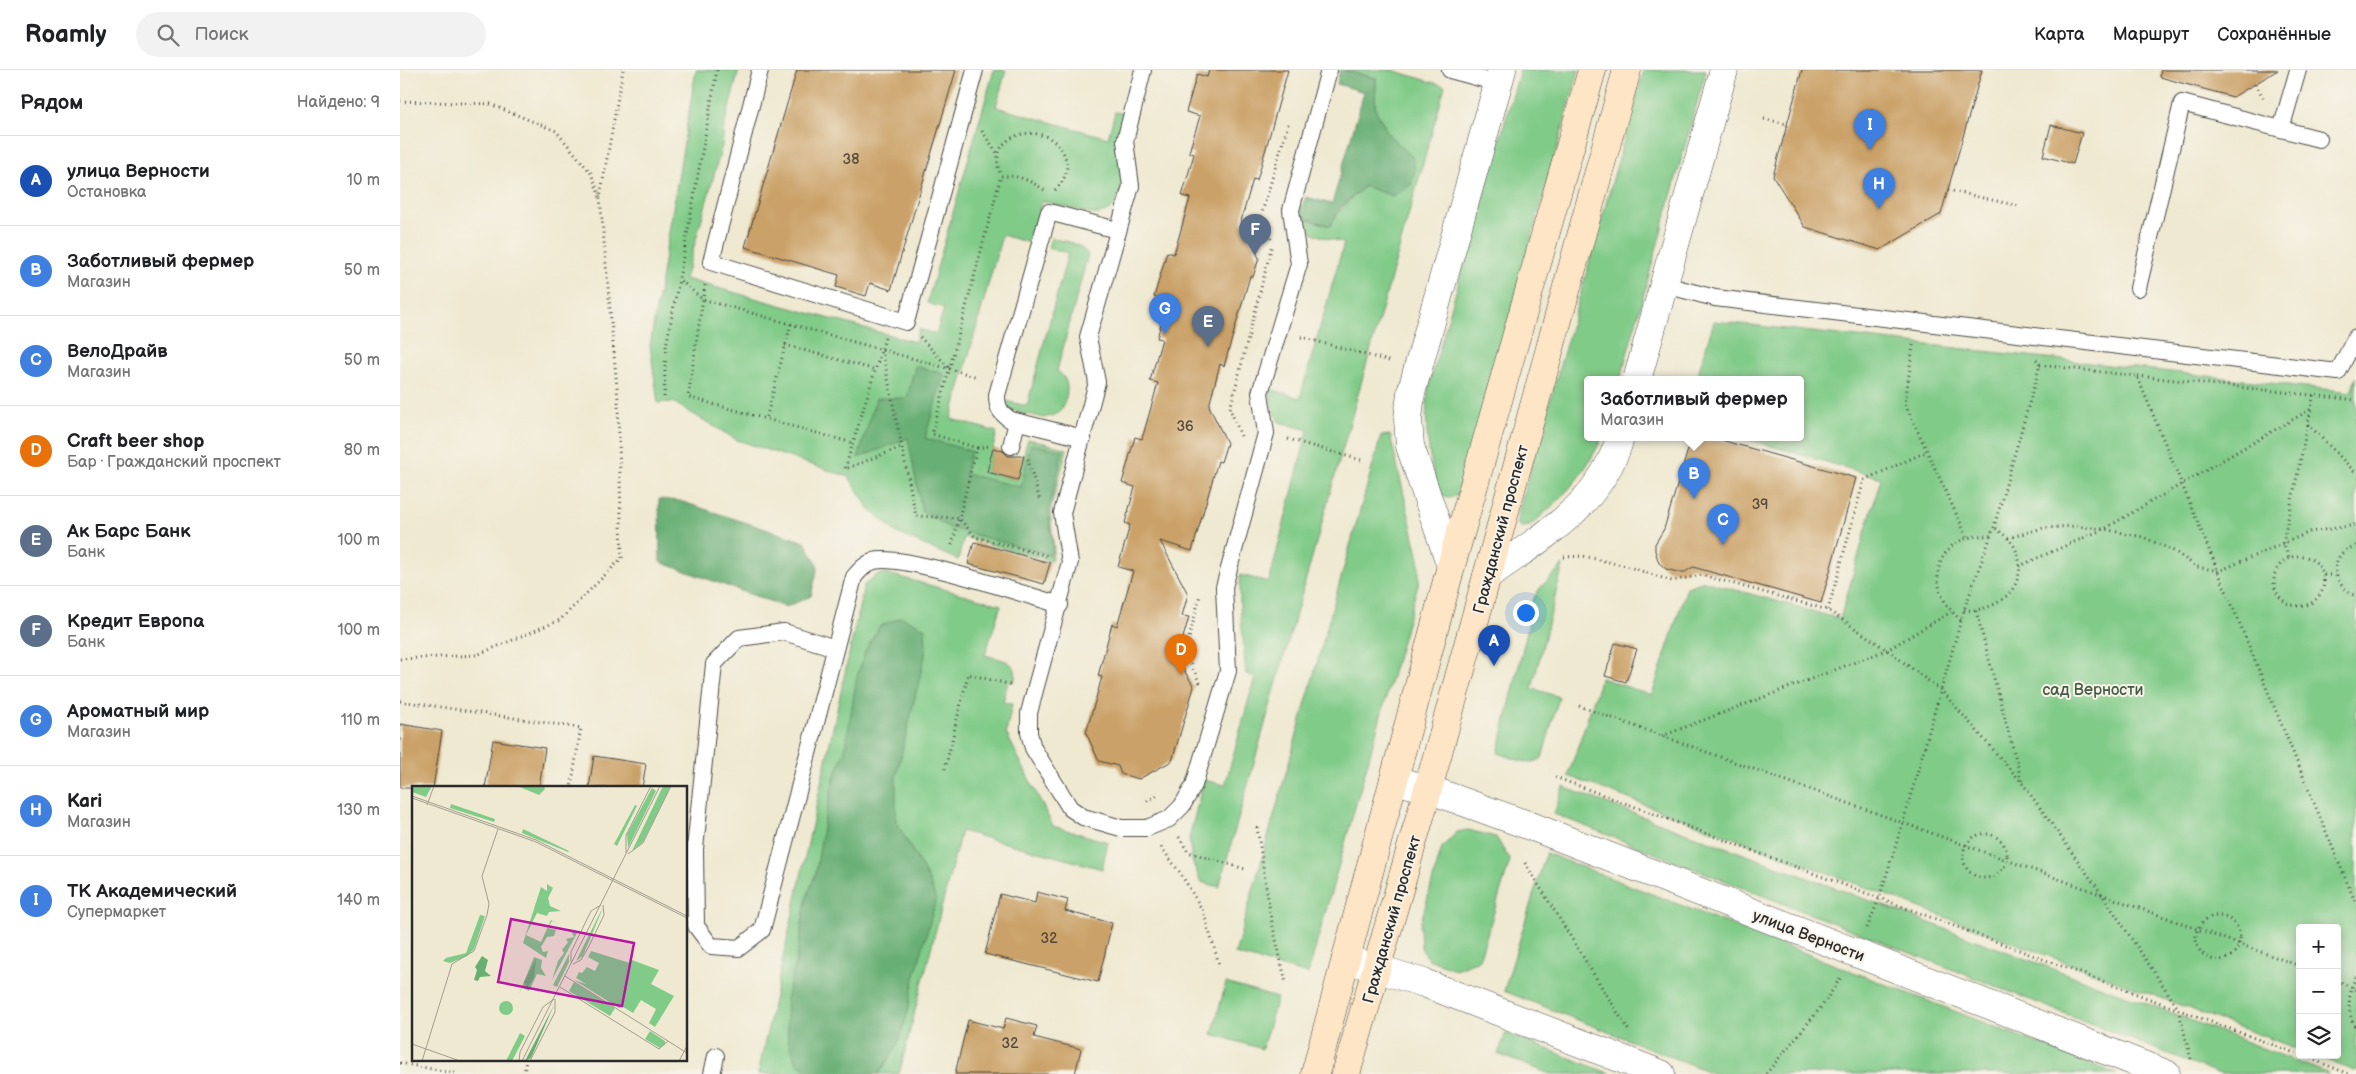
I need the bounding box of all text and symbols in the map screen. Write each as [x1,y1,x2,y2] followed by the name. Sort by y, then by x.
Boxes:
[136,12,486,57] search box
[25,20,106,49] text: Roamly
[154,21,182,49] icon: search
[194,23,249,46] text: Поиск
[2034,24,2085,45] text: Карта
[2113,24,2189,45] text: Маршрут
[2217,24,2331,45] text: Сохранённые
[20,90,83,115] text: Рядом
[297,93,380,112] text: Найдено: 9
[1854,109,1886,150] pin: I
[843,151,859,168] house number: 38
[67,160,210,183] text: улица Верности
[1863,168,1895,209] pin: H
[31,171,41,190] text: A
[347,171,380,190] text: 10 m
[67,183,146,202] text: Остановка
[1239,214,1271,255] pin: F
[67,250,254,273] text: Заботливый фермер
[30,261,42,280] text: B
[344,261,380,280] text: 50 m
[67,273,131,292] text: Магазин
[1149,293,1181,334] pin: G
[1192,306,1224,347] pin: E
[67,340,168,363] text: ВелоДрайв
[30,351,42,370] text: C
[344,351,380,370] text: 50 m
[67,363,131,382] text: Магазин
[1584,376,1804,441] popup
[1600,388,1788,411] text: Заботливый фермер
[1600,411,1664,430] text: Магазин
[1176,418,1194,435] house number: 36
[67,430,204,453] text: Craft beer shop
[30,441,42,460] text: D
[344,441,380,460] text: 80 m
[1470,442,1533,616] street label: Гражданский проспект
[67,453,281,472] text: Бар · Гражданский проспект
[1678,458,1710,499] pin: B
[1752,496,1768,513] house number: 39
[1707,504,1739,545] pin: C
[67,520,190,543] text: Ак Барс Банк
[31,531,41,550] text: E
[337,531,380,550] text: 100 m
[67,543,105,562] text: Банк
[1513,600,1539,626] your location
[67,610,204,633] text: Кредит Европа
[31,621,41,640] text: F
[337,621,380,640] text: 100 m
[1478,625,1510,666] pin: A
[67,633,105,652] text: Банк
[1165,634,1197,675] pin: D
[2042,681,2144,700] park label: сад Верности
[67,700,209,723] text: Ароматный мир
[30,711,42,730] text: G
[341,711,380,730] text: 110 m
[67,723,131,742] text: Магазин
[412,786,688,1062] inset map
[67,790,102,813] text: Kari
[30,801,42,820] text: H
[337,801,380,820] text: 130 m
[67,813,131,832] text: Магазин
[1359,833,1426,1006] street label: Гражданский проспект
[67,880,237,903] text: ТК Академический
[33,891,39,910] text: I
[337,891,380,910] text: 140 m
[67,903,166,922] text: Супермаркет
[1750,906,1867,966] street label: улица Верности
[2296,924,2341,1059] map controls
[2296,924,2341,969] button: +
[1041,930,1058,947] house number: 32
[2296,969,2341,1014] button: −
[2296,1014,2341,1059] button: layers
[1002,1035,1019,1052] house number: 32

